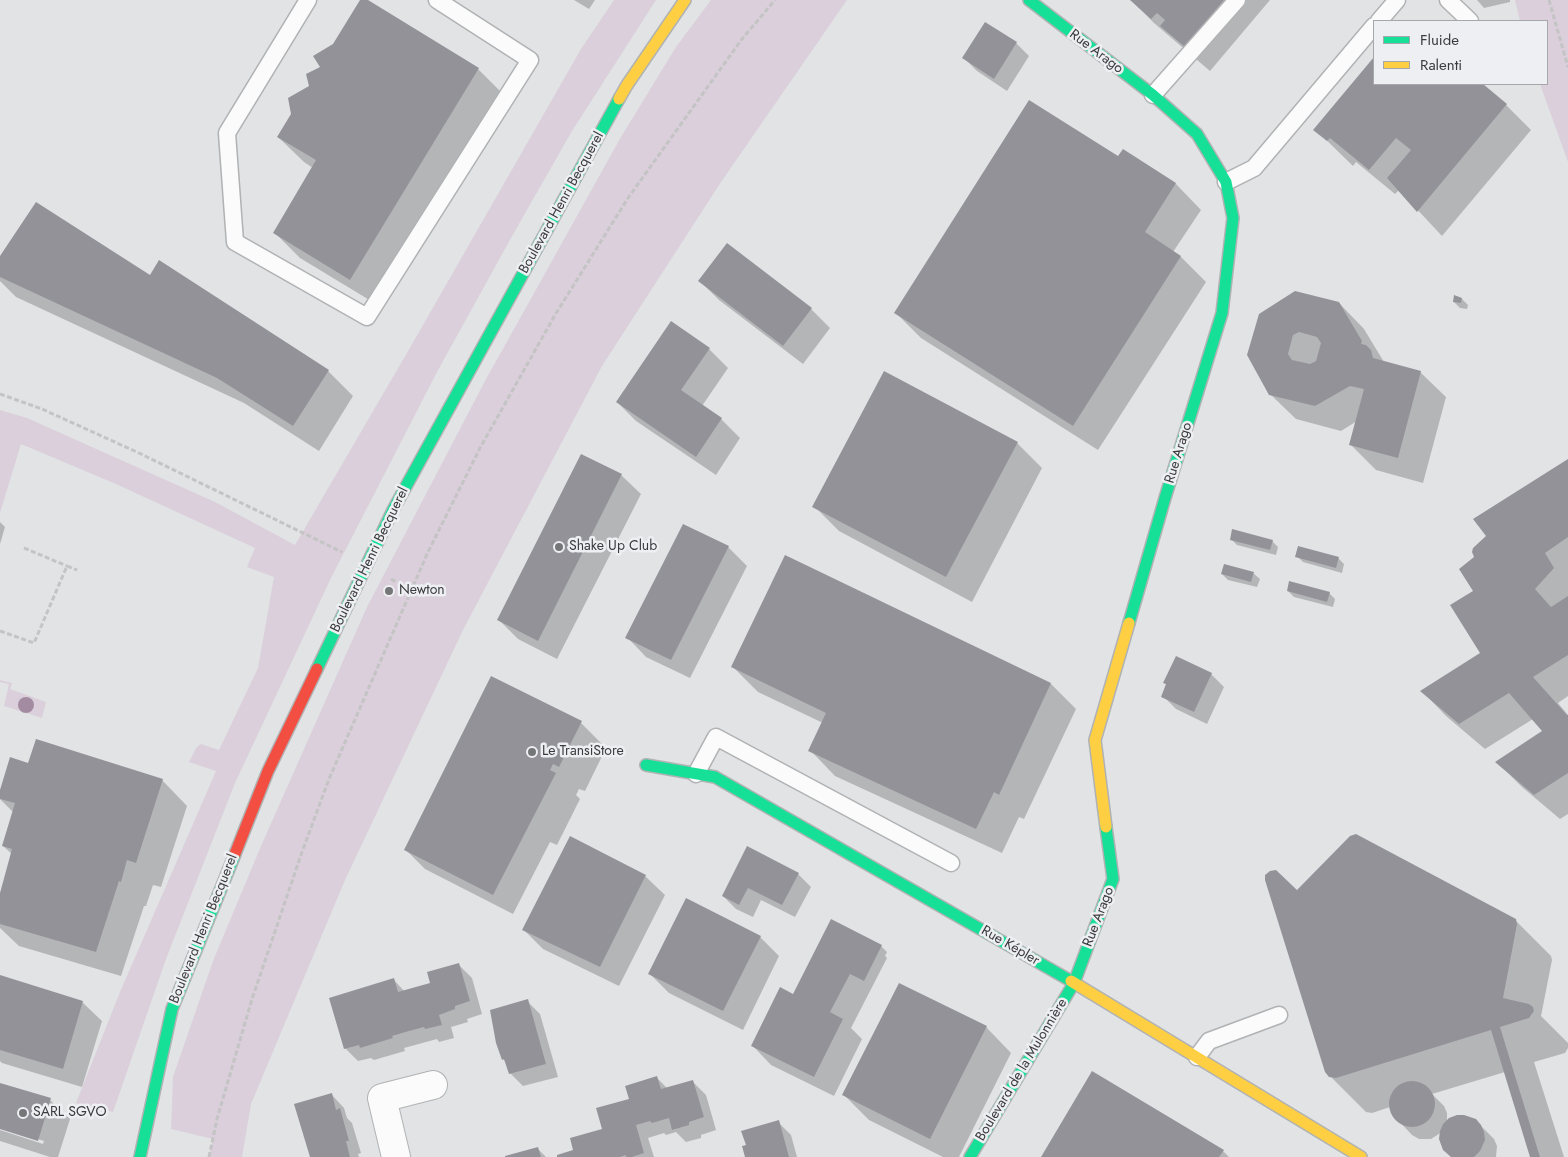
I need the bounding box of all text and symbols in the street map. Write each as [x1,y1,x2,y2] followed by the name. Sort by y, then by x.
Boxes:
[1373,20,1548,85] legend
[1066,26,1126,78] street label: Rue Arago
[1420,29,1459,51] text: Fluide
[1420,54,1462,76] text: Ralenti
[516,129,608,277] street label: Boulevard Henri Becquerel
[1162,420,1196,486] street label: Rue Arago
[328,485,412,635] street label: Boulevard Henri Becquerel
[569,539,657,555] place label: Shake Up Club
[553,541,565,553] marker: Shake Up Club
[399,583,445,599] place label: Newton
[383,585,395,597] marker: Newton
[542,744,624,760] place label: Le TransiStore
[526,746,538,758] marker: Le TransiStore
[166,852,242,1006] street label: Boulevard Henri Becquerel
[1080,885,1118,949] street label: Rue Arago
[978,923,1042,969] street label: Rue Képler
[973,996,1071,1144] street label: Boulevard de la Mulonnière
[33,1105,106,1121] place label: SARL SGVO
[17,1107,29,1119] marker: SARL SGVO

